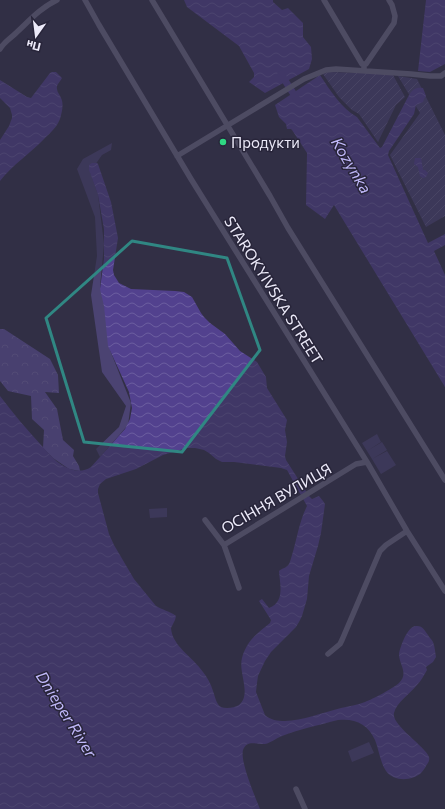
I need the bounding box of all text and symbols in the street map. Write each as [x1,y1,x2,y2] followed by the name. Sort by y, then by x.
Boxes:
[16,16,56,56] north arrow
[25,38,42,54] text: Пн
[231,133,300,151] place label: Продукти
[328,134,376,196] water label: Kozynka
[218,137,228,147] marker: Продукти
[221,213,327,368] street label: STAROKYIVSKA STREET
[218,459,334,537] street label: ОСІННЯ ВУЛИЦЯ
[33,667,101,761] water label: Dnieper River

